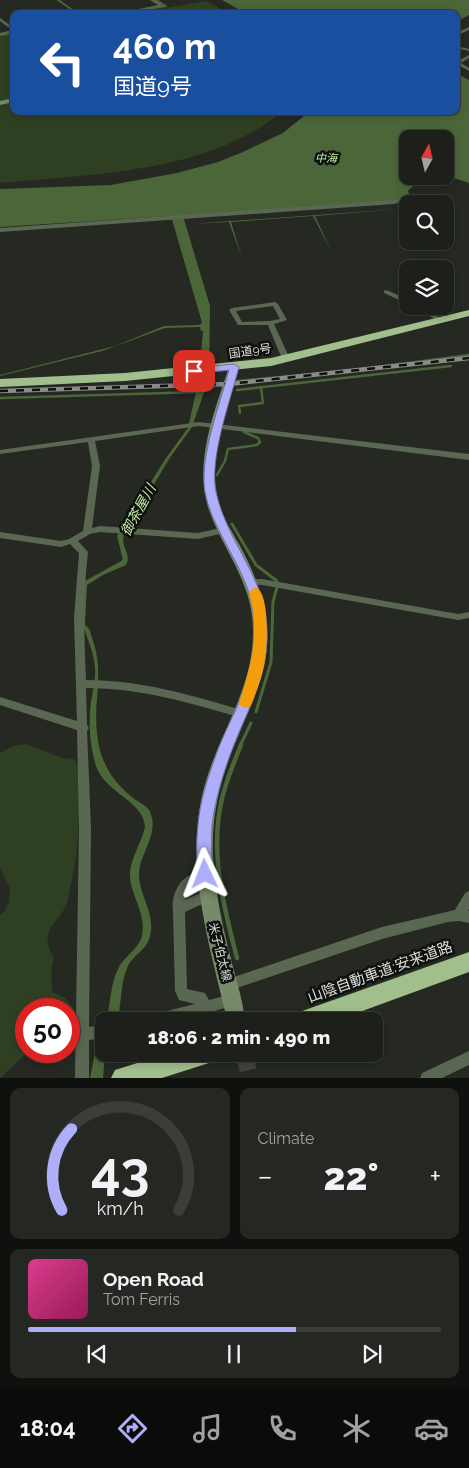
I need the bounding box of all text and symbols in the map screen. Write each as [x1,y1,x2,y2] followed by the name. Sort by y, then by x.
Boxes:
[113,26,217,67] text: 460 m
[30,30,95,95] icon: left
[113,73,192,99] text: 国道9号
[399,130,454,185] north arrow
[399,130,454,315] map controls
[315,152,339,165] water label: 中海
[399,195,454,250] button: search
[399,260,454,315] button: layers
[228,341,272,361] street label: 国道9号
[173,350,215,392] pin
[180,357,208,385] icon: arrive
[117,480,160,538] water label: 御茶屋川
[178,847,230,899] position arrow
[206,921,234,983] street label: 米子伯太線
[305,937,455,1007] street label: 山陰自動車道;安来道路
[15,998,80,1063] speed limit sign: 50
[148,1026,330,1048] text: 18:06 · 2 min · 490 m
[258,1129,314,1148] text: Climate
[90,1140,149,1201] text: 43
[323,1154,379,1199] text: 22°
[258,1160,273,1193] text: −
[429,1160,441,1193] text: +
[96,1198,143,1219] text: km/h
[103,1268,204,1290] text: Open Road
[103,1290,180,1309] text: Tom Ferris
[83,1340,111,1368] icon: previous
[220,1340,248,1368] icon: pause
[358,1340,386,1368] icon: next
[115,1411,150,1446] icon: directions
[190,1411,225,1446] icon: music
[265,1411,300,1446] icon: phone
[339,1411,374,1446] icon: climate
[414,1411,449,1446] icon: car
[20,1415,76,1441] text: 18:04

